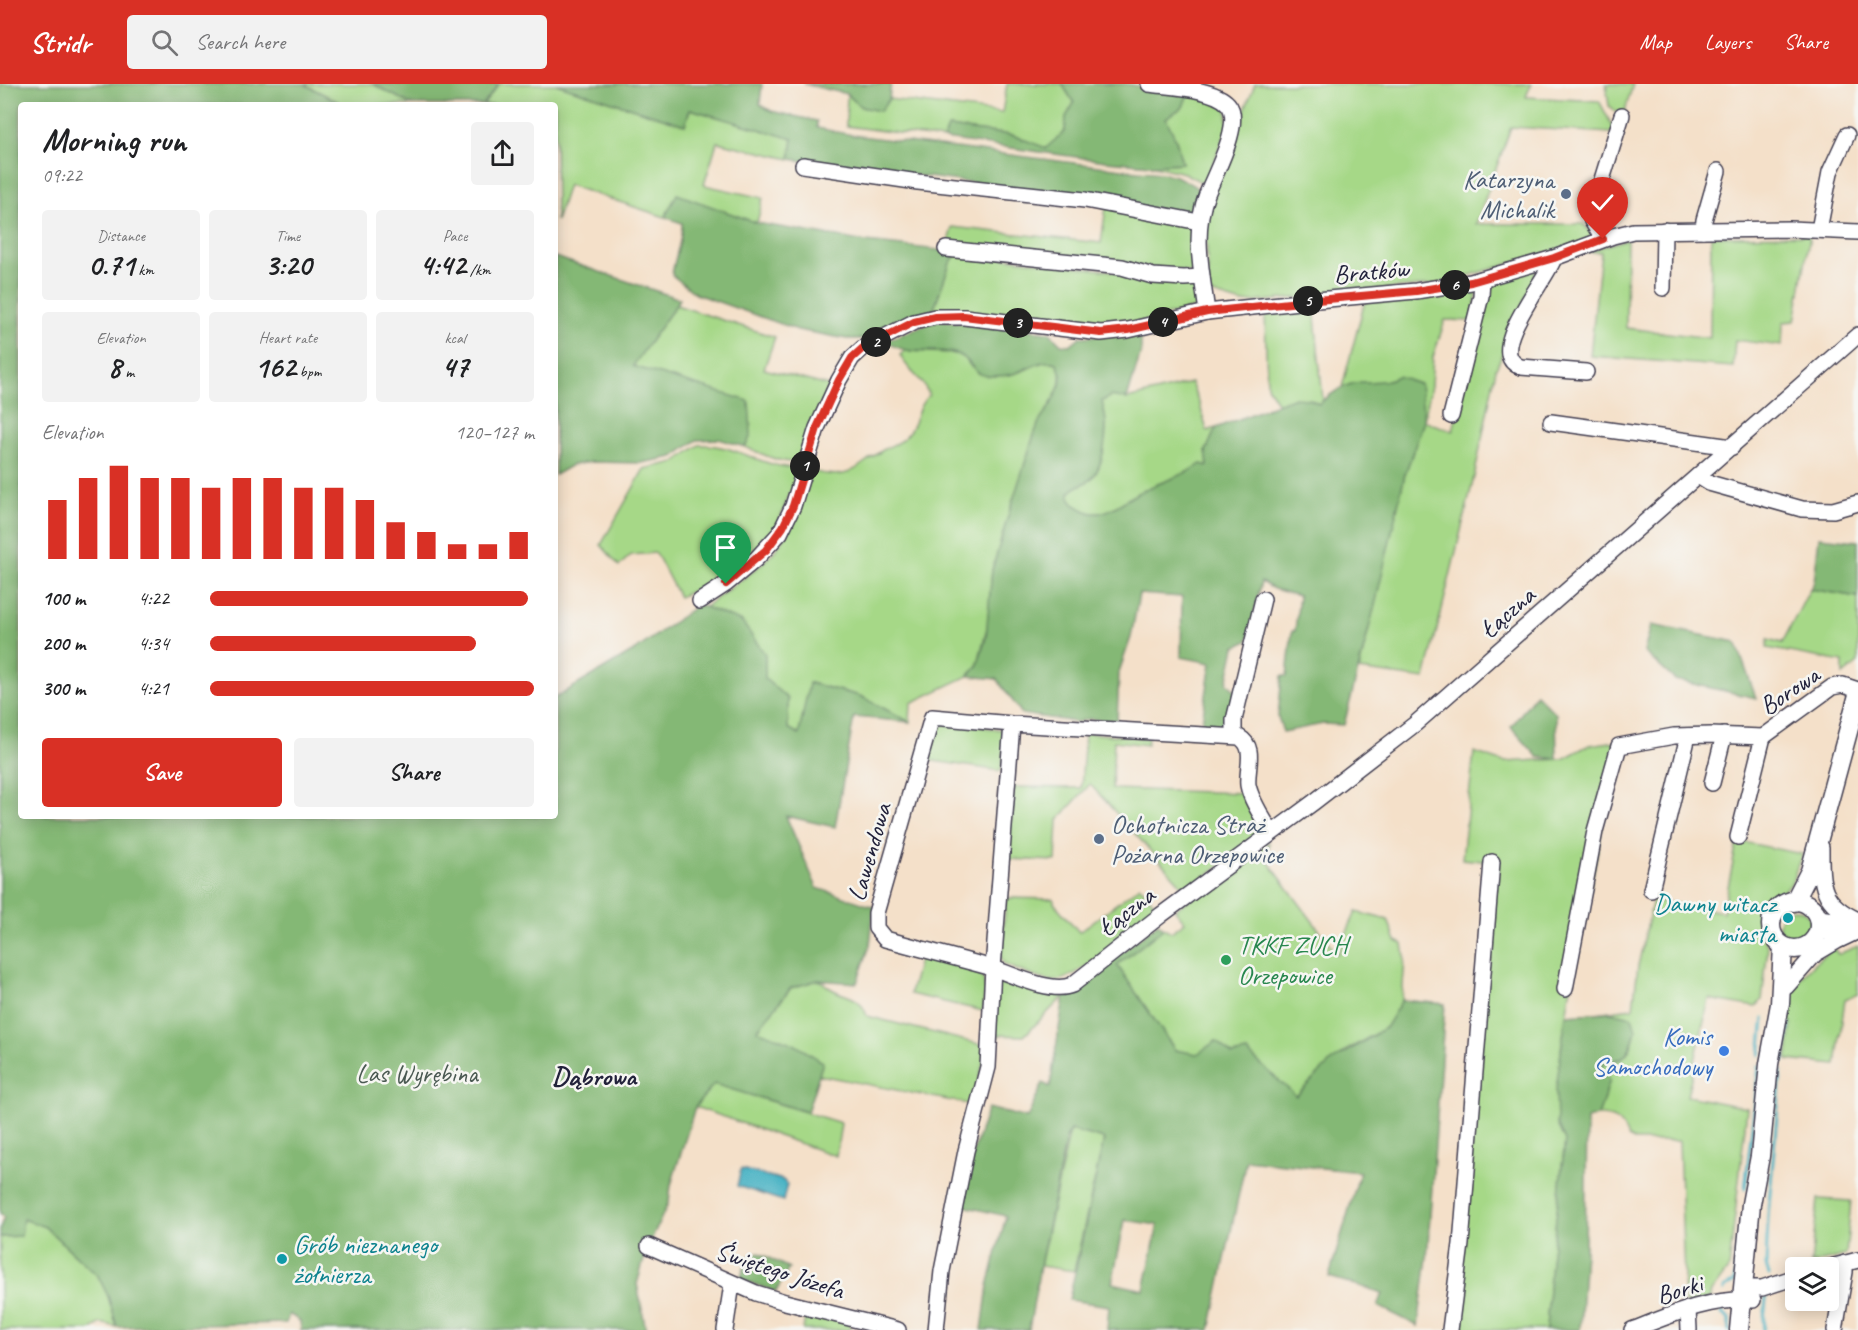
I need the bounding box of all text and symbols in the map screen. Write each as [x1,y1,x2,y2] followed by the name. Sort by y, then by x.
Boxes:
[127,15,547,69] search box
[30,25,91,60] text: Stridr
[148,26,181,59] icon: search
[196,28,285,56] text: Search here
[1639,29,1672,55] text: Map
[1705,29,1751,55] text: Layers
[1784,29,1828,55] text: Share
[42,119,186,161] text: Morning run
[471,122,534,185] button: share
[42,163,82,188] text: 09:22
[1463,163,1556,226] place label: Katarzyna Michalik
[1577,177,1628,239] pin
[1586,186,1619,219] icon: check
[1559,187,1573,201] marker: Katarzyna Michalik
[97,226,145,246] text: Distance
[276,226,300,246] text: Time
[443,226,467,246] text: Pace
[88,246,134,284] text: 0.71
[265,246,311,284] text: 3:20
[419,246,466,284] text: 4:42
[1332,252,1412,291] street label: Bratków
[134,260,154,280] text: km
[466,260,491,280] text: /km
[1440,270,1470,300] pin: 6
[1451,275,1459,295] text: 6
[1293,286,1323,316] pin: 5
[1305,291,1311,311] text: 5
[1148,307,1178,337] pin: 4
[1003,308,1033,338] pin: 3
[1159,312,1167,332] text: 4
[1014,313,1022,333] text: 3
[861,327,891,357] pin: 2
[96,328,146,348] text: Elevation
[259,328,317,348] text: Heart rate
[444,328,466,348] text: kcal
[872,332,880,352] text: 2
[108,348,121,386] text: 8
[255,348,296,386] text: 162
[442,348,468,386] text: 47
[121,362,134,382] text: m
[296,362,321,382] text: bpm
[42,420,104,445] text: Elevation
[455,420,534,445] text: 120–127 m
[790,451,820,481] pin: 1
[801,456,809,476] text: 1
[700,522,751,584] pin
[709,531,742,564] icon: arrive
[1473,578,1543,645] street label: Łączna
[42,586,85,611] text: 100 m
[138,586,169,611] text: 4:22
[42,631,85,656] text: 200 m
[138,631,169,656] text: 4:34
[1753,657,1828,722] street label: Borowa
[42,676,85,701] text: 300 m
[138,676,169,701] text: 4:21
[42,738,282,807] button: Save
[294,738,534,807] button: Share
[840,798,900,905] street label: Lawendowa
[1111,808,1284,871] place label: Ochotnicza Straż Pożarna Orzepowice
[1092,832,1106,846] marker: Ochotnicza Straż Pożarna Orzepowice
[1091,878,1163,944] street label: Łączna
[1654,887,1779,950] place label: Dawny witacz miasta
[1781,911,1795,925] marker: Dawny witacz miasta
[1238,929,1352,992] place label: TKKF ZUCH Orzepowice
[1219,953,1233,967] marker: TKKF ZUCH Orzepowice
[1593,1020,1714,1083] place label: Komis Samochodowy
[1717,1044,1731,1058] marker: Komis Samochodowy
[356,1057,479,1090] park label: Las Wyrębina
[552,1059,638,1093] district label: Dąbrowa
[294,1228,440,1291] place label: Grób nieznanego żołnierza
[711,1234,850,1307] street label: Świętego Józefa
[275,1252,289,1266] marker: Grób nieznanego żołnierza
[1785,1257,1839,1311] map controls
[1785,1257,1839,1311] button: layers
[1652,1266,1709,1312] street label: Borki

